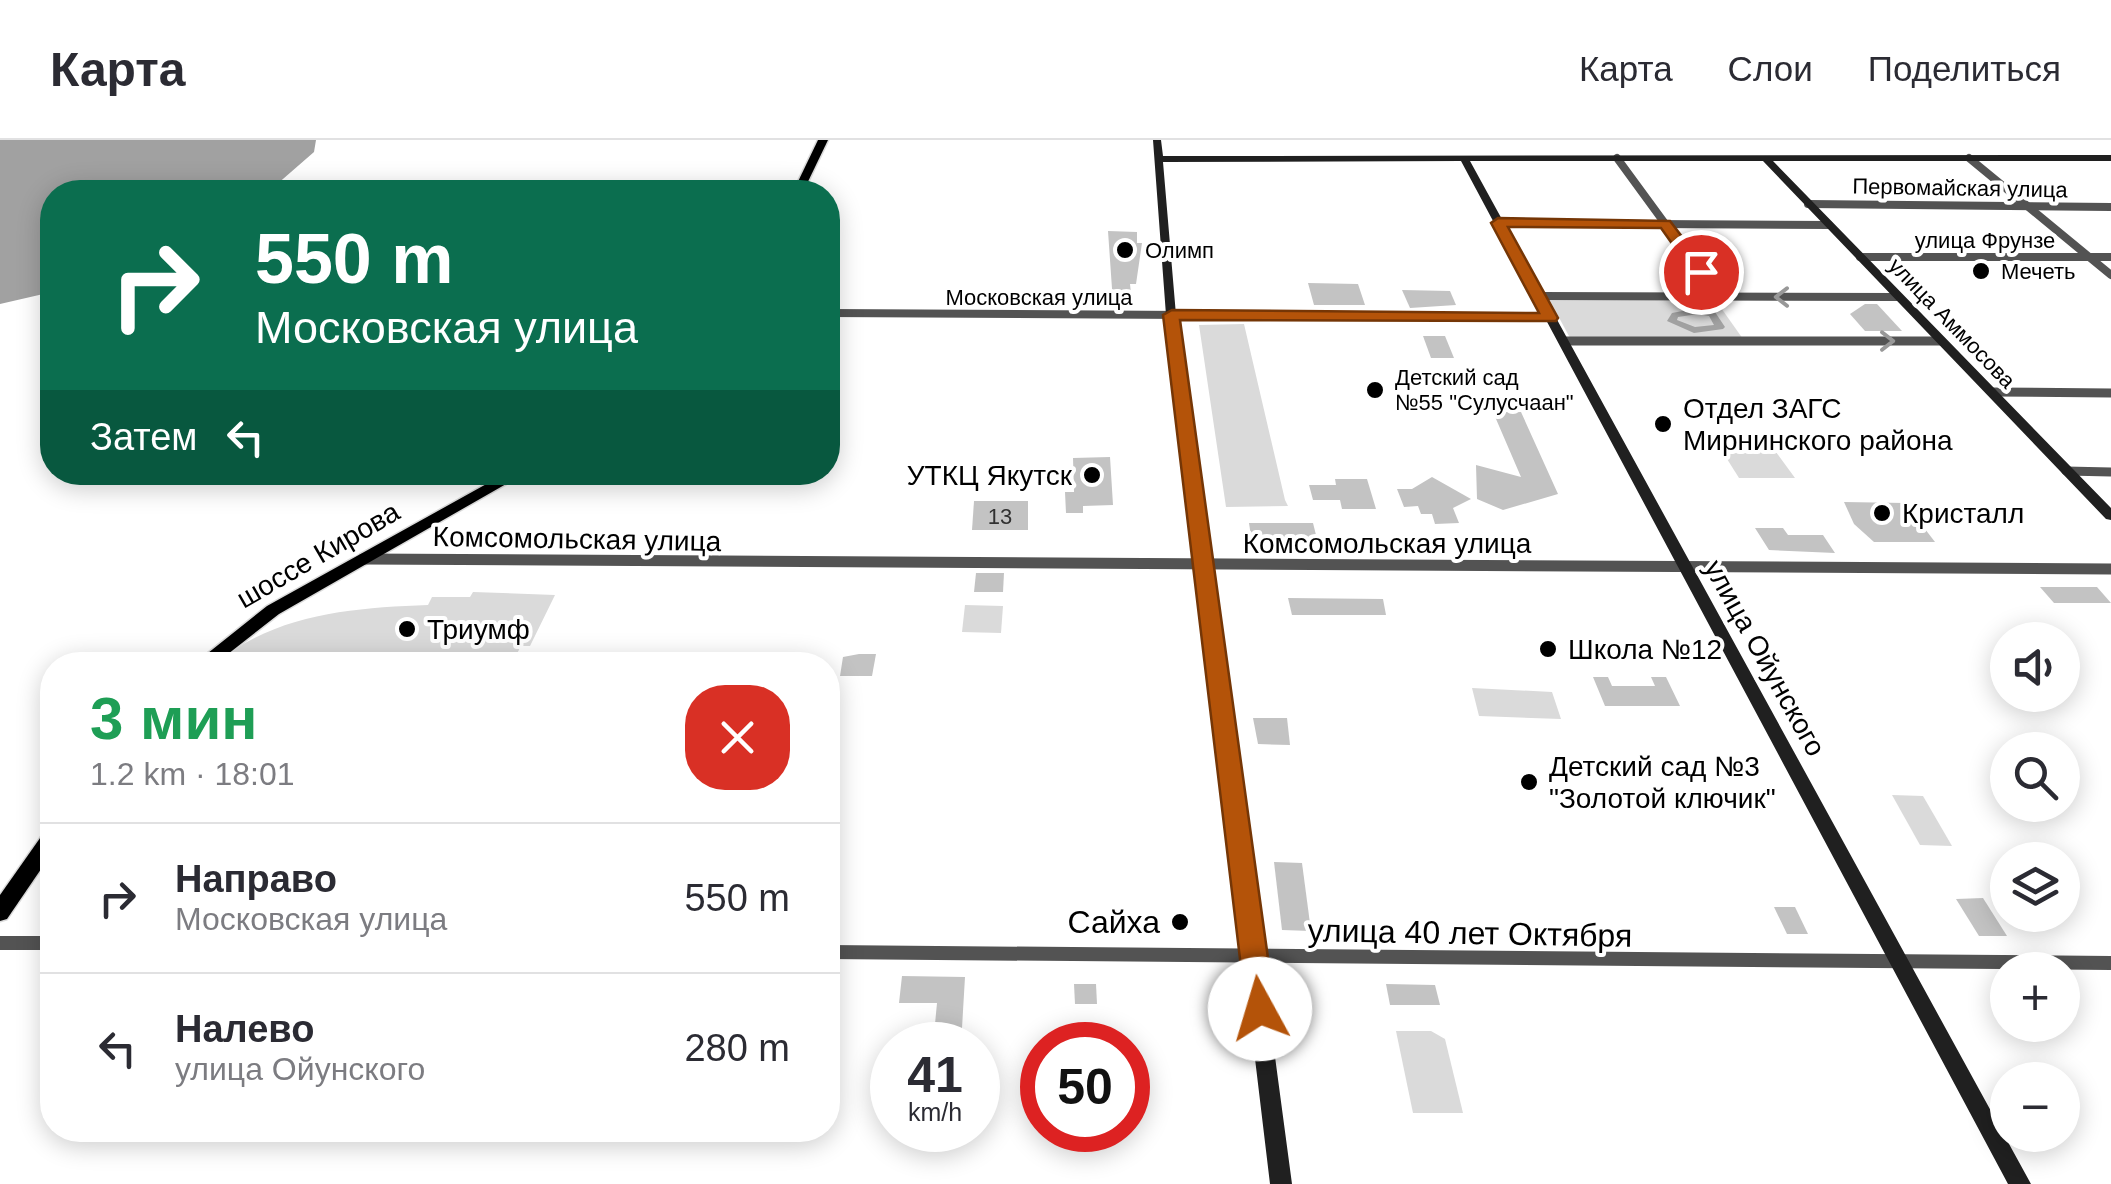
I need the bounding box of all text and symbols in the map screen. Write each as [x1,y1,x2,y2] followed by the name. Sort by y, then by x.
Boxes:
[50,43,185,96] text: Карта
[1579,49,1673,88] text: Карта
[1728,49,1813,88] text: Слои
[1868,49,2061,88] text: Поделиться
[1852,174,2069,202] street label: Первомайская улица
[90,220,220,350] icon: right
[255,220,453,298] text: 550 m
[1915,228,2055,253] street label: улица Фрунзе
[1659,230,1744,315] pin
[1145,238,1214,263] place label: Олимп
[1114,239,1136,261] marker: Олимп
[1674,245,1729,300] icon: arrive
[1884,253,2021,394] street label: улица Аммосова
[2001,259,2076,284] place label: Мечеть
[1970,260,1992,282] marker: Мечеть
[945,285,1133,310] street label: Московская улица
[1773,286,1788,308] one-way arrow
[255,302,638,353] text: Московская улица
[1880,330,1896,352] one-way arrow
[1395,365,1574,415] place label: Детский сад №55 "Сулусчаан"
[1364,379,1386,401] marker: Детский сад №55 "Сулусчаан"
[1683,393,1953,456] place label: Отдел ЗАГС Мирнинского района
[218,410,273,465] icon: left
[1652,413,1674,435] marker: Отдел ЗАГС Мирнинского района
[90,416,198,458] text: Затем
[907,460,1073,491] place label: УТКЦ Якутск
[1081,464,1103,486] marker: УТКЦ Якутск
[231,496,405,614] street label: шоссе Кирова
[1902,498,2024,529] place label: Кристалл
[1871,502,1893,524] marker: Кристалл
[988,504,1012,529] house number: 13
[432,521,722,557] street label: Комсомольская улица
[1243,528,1532,559] street label: Комсомольская улица
[1698,555,1832,761] street label: улица Ойунского
[427,614,530,645] place label: Триумф
[396,618,418,640] marker: Триумф
[1990,622,2080,1152] map controls
[1990,622,2080,712] button: sound
[1568,634,1722,665] place label: Школа №12
[1537,638,1559,660] marker: Школа №12
[90,685,258,752] text: 3 мин
[685,685,790,790] button: close
[1990,732,2080,822] button: search
[1549,751,1776,814] place label: Детский сад №3 "Золотой ключик"
[90,756,295,792] text: 1.2 km · 18:01
[1518,771,1540,793] marker: Детский сад №3 "Золотой ключик"
[1990,842,2080,932] button: layers
[175,858,337,900] text: Направо
[90,871,145,926] icon: right
[684,877,790,919] text: 550 m
[175,901,447,937] text: Московская улица
[1067,904,1160,940] place label: Сайха
[1169,911,1191,933] marker: Сайха
[1307,912,1633,954] street label: улица 40 лет Октября
[1990,952,2080,1042] button: +
[1208,957,1312,1061] position arrow
[175,1008,314,1050] text: Налево
[90,1021,145,1076] icon: left
[1020,1022,1150,1152] speed limit sign: 50
[684,1027,790,1069] text: 280 m
[907,1047,963,1103] text: 41
[175,1051,425,1087] text: улица Ойунского
[1990,1062,2080,1152] button: −
[908,1098,962,1126] text: km/h

